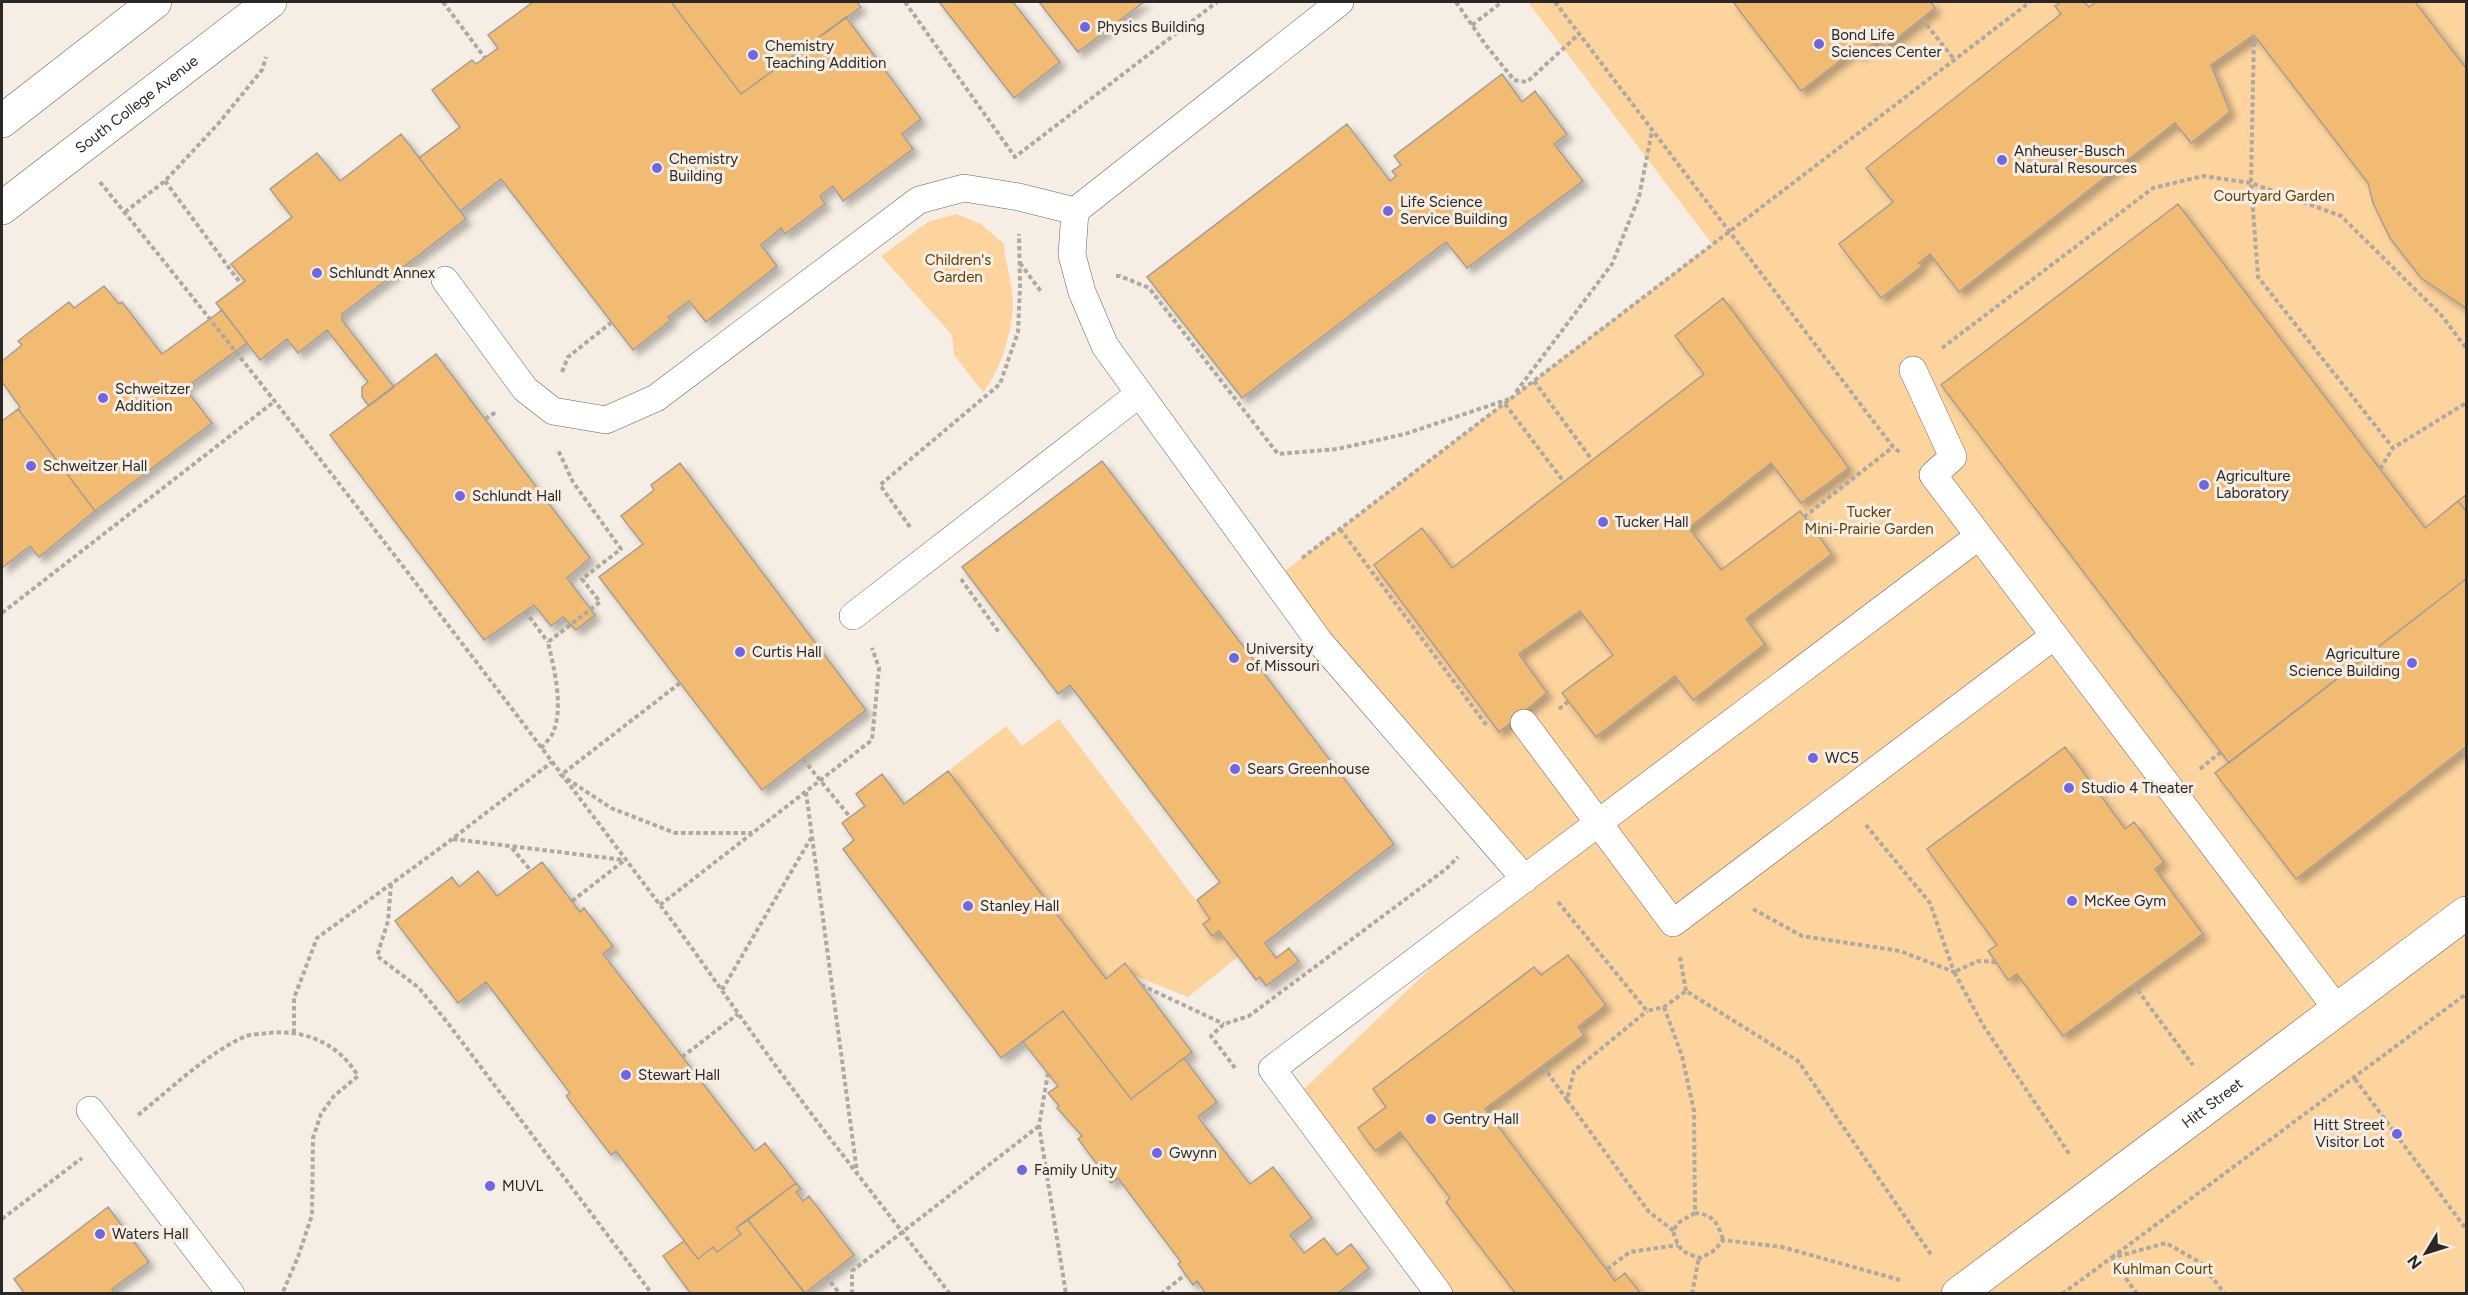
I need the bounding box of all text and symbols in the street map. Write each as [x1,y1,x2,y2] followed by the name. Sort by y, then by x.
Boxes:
[1097,18,1205,36] place label: Physics Building
[1078,20,1092,34] marker: Physics Building
[1831,26,1942,61] place label: Bond Life Sciences Center
[765,37,886,72] place label: Chemistry Teaching Addition
[1812,37,1826,51] marker: Bond Life Sciences Center
[746,48,760,62] marker: Chemistry Teaching Addition
[72,52,202,157] street label: South College Avenue
[2014,142,2137,177] place label: Anheuser-Busch Natural Resources
[669,150,738,185] place label: Chemistry Building
[1995,153,2009,167] marker: Anheuser-Busch Natural Resources
[650,161,664,175] marker: Chemistry Building
[2213,187,2335,205] park label: Courtyard Garden
[1400,193,1508,228] place label: Life Science Service Building
[1381,204,1395,218] marker: Life Science Service Building
[925,251,991,286] park label: Children's Garden
[329,264,435,282] place label: Schlundt Annex
[310,266,324,280] marker: Schlundt Annex
[115,380,190,415] place label: Schweitzer Addition
[96,391,110,405] marker: Schweitzer Addition
[43,457,147,475] place label: Schweitzer Hall
[24,459,38,473] marker: Schweitzer Hall
[2216,467,2291,502] place label: Agriculture Laboratory
[2197,478,2211,492] marker: Agriculture Laboratory
[472,487,561,505] place label: Schlundt Hall
[453,489,467,503] marker: Schlundt Hall
[1804,503,1934,538] park label: Tucker Mini-Prairie Garden
[1615,513,1689,531] place label: Tucker Hall
[1596,515,1610,529] marker: Tucker Hall
[1246,640,1320,675] place label: University of Missouri
[752,643,822,661] place label: Curtis Hall
[733,645,747,659] marker: Curtis Hall
[2289,645,2400,680] place label: Agriculture Science Building
[1227,651,1241,665] marker: University of Missouri
[2405,656,2419,670] marker: Agriculture Science Building
[1825,749,1859,767] place label: WC5
[1806,751,1820,765] marker: WC5
[1247,760,1370,778] place label: Sears Greenhouse
[1228,762,1242,776] marker: Sears Greenhouse
[2081,779,2193,797] place label: Studio 4 Theater
[2062,781,2076,795] marker: Studio 4 Theater
[2084,892,2166,910] place label: McKee Gym
[2065,894,2079,908] marker: McKee Gym
[980,897,1059,915] place label: Stanley Hall
[961,899,975,913] marker: Stanley Hall
[638,1066,720,1084] place label: Stewart Hall
[619,1068,633,1082] marker: Stewart Hall
[2178,1074,2247,1132] street label: Hitt Street
[1443,1110,1519,1128] place label: Gentry Hall
[1424,1112,1438,1126] marker: Gentry Hall
[2313,1116,2385,1151] place label: Hitt Street Visitor Lot
[2390,1127,2404,1141] marker: Hitt Street Visitor Lot
[1169,1144,1217,1162] place label: Gwynn
[1150,1146,1164,1160] marker: Gwynn
[1034,1161,1117,1179] place label: Family Unity
[1015,1163,1029,1177] marker: Family Unity
[502,1177,544,1195] place label: MUVL
[483,1179,497,1193] marker: MUVL
[2396,1223,2456,1283] north arrow
[112,1225,189,1243] place label: Waters Hall
[93,1227,107,1241] marker: Waters Hall
[2403,1251,2426,1273] text: N
[2113,1260,2213,1278] park label: Kuhlman Court

